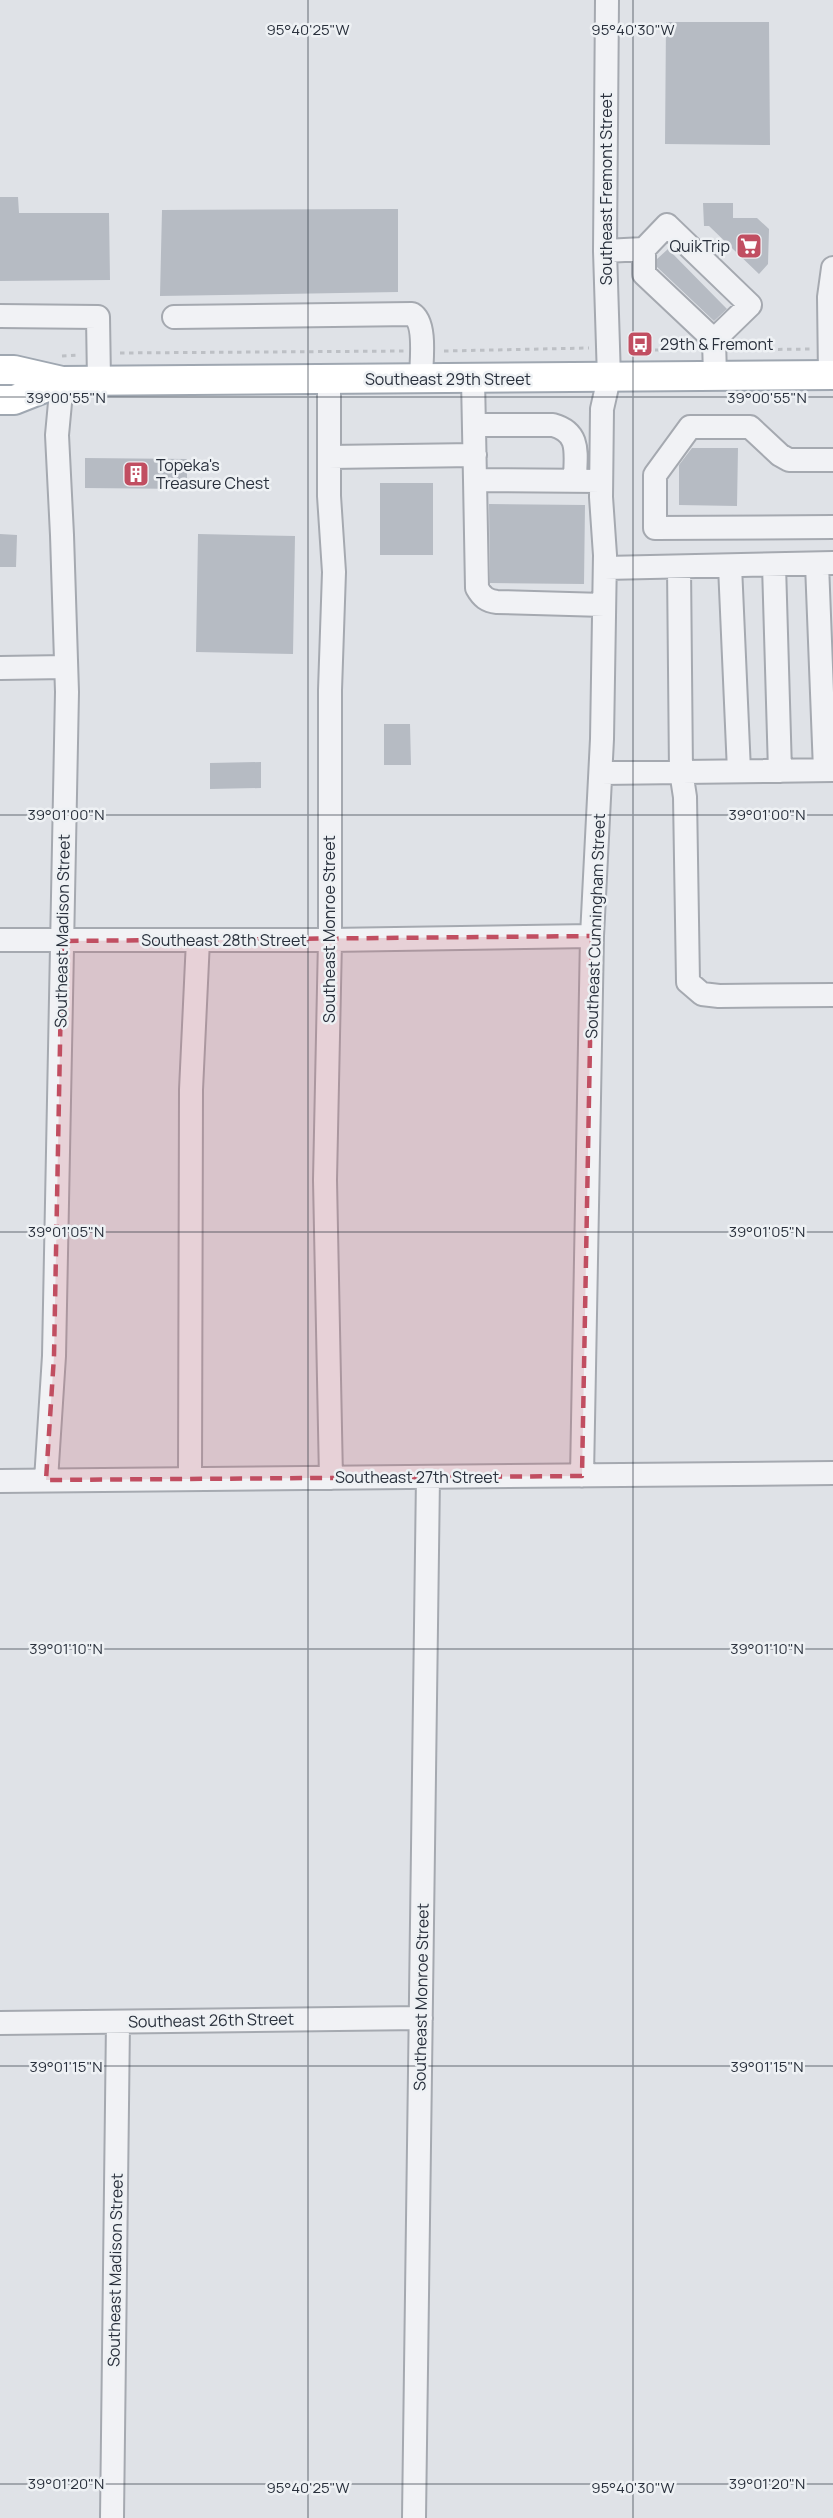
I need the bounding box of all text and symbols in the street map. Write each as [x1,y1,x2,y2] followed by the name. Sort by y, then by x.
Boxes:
[266,19,350,40] text: 95°40'25"W
[591,19,675,40] text: 95°40'30"W
[595,93,617,285] street label: Southeast Fremont Street
[734,231,764,261] supermarket icon: QuikTrip
[670,235,730,257] place label: QuikTrip
[625,329,655,359] bus stop icon: 29th & Fremont
[660,333,773,355] place label: 29th & Fremont
[365,368,531,390] street label: Southeast 29th Street
[26,387,106,408] text: 39°00'55"N
[727,387,807,408] text: 39°00'55"N
[156,454,270,494] place label: Topeka's Treasure Chest
[121,459,151,489] building icon: Topeka's Treasure Chest
[27,804,105,825] text: 39°01'00"N
[728,804,806,825] text: 39°01'00"N
[580,813,610,1039] street label: Southeast Cunningham Street
[49,834,75,1028] street label: Southeast Madison Street
[318,835,340,1023] street label: Southeast Monroe Street
[141,929,307,951] street label: Southeast 28th Street
[28,1221,104,1242] text: 39°01'05"N
[729,1221,805,1242] text: 39°01'05"N
[335,1466,499,1488] street label: Southeast 27th Street
[29,1638,103,1659] text: 39°01'10"N
[730,1638,804,1659] text: 39°01'10"N
[408,1903,434,2091] street label: Southeast Monroe Street
[128,2008,294,2032] street label: Southeast 26th Street
[29,2056,103,2077] text: 39°01'15"N
[730,2056,804,2077] text: 39°01'15"N
[102,2173,128,2367] street label: Southeast Madison Street
[28,2473,104,2494] text: 39°01'20"N
[729,2473,805,2494] text: 39°01'20"N
[266,2477,350,2498] text: 95°40'25"W
[591,2477,675,2498] text: 95°40'30"W

